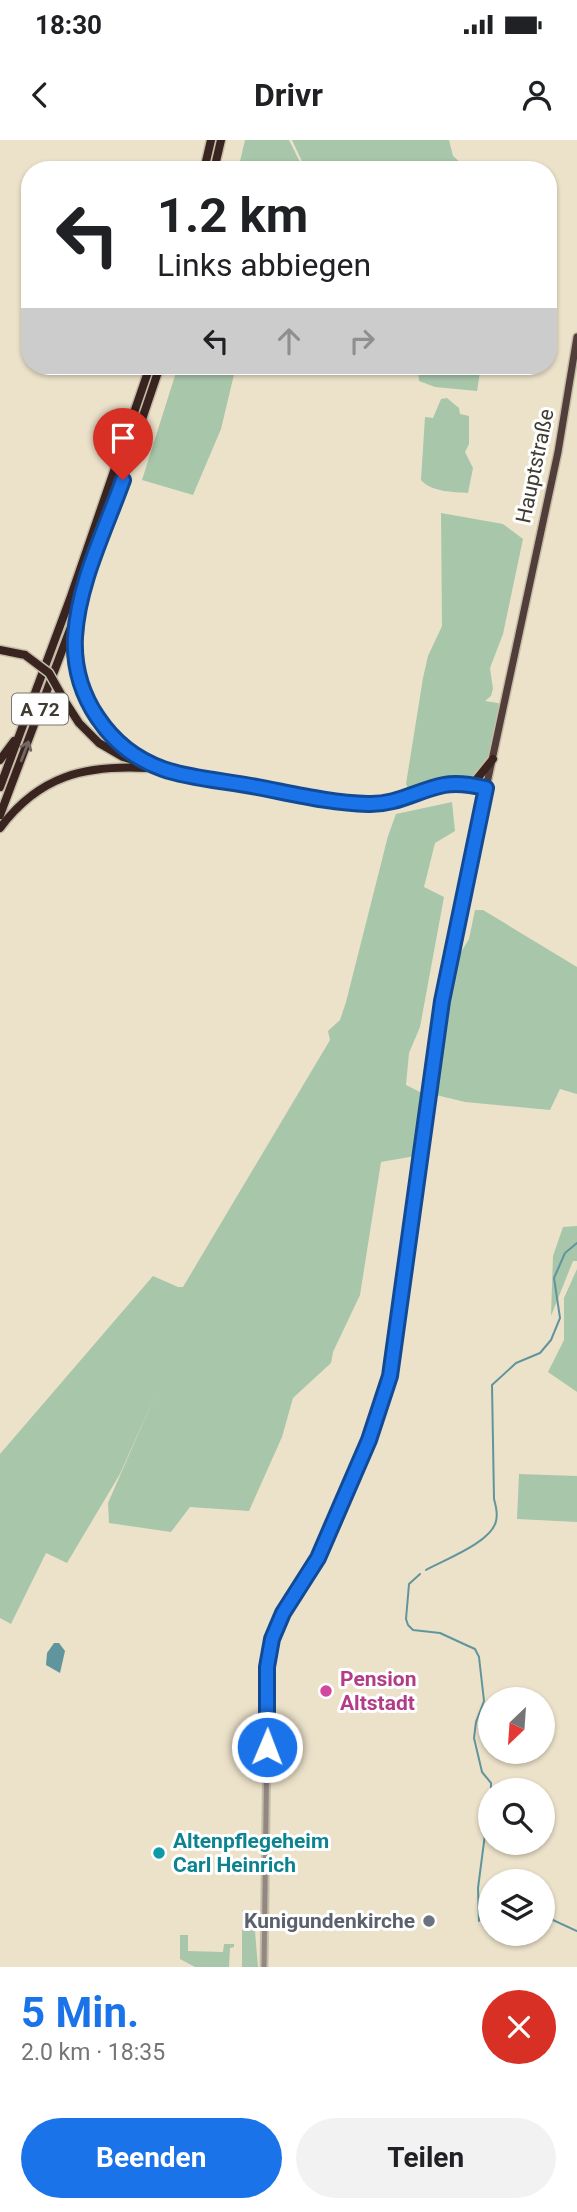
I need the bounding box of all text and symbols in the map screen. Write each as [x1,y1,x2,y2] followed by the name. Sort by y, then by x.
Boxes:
[35,10,102,40] text: 18:30
[21,76,59,114] icon: back
[254,76,323,114] text: Drivr
[518,76,556,114] icon: person
[157,187,308,244] text: 1.2 km
[42,189,133,280] icon: left
[157,246,371,284] text: Links abbiegen
[197,322,235,360] icon: left
[270,322,308,360] icon: ahead
[343,322,381,360] icon: right
[511,407,559,525] street label: Hauptstraße
[93,408,153,480] pin
[104,419,142,457] icon: arrive
[12,694,68,724] road number: A 72
[19,741,32,762] one-way arrow
[340,1667,416,1715] place label: Pension Altstadt
[318,1683,334,1699] marker: Pension Altstadt
[478,1687,555,1764] north arrow
[478,1687,555,1946] map controls
[230,1710,304,1784] position arrow
[478,1778,555,1855] button: search
[173,1829,329,1877] place label: Altenpflegeheim Carl Heinrich
[151,1845,167,1861] marker: Altenpflegeheim Carl Heinrich
[478,1869,555,1946] button: layers
[244,1909,415,1933] place label: Kunigundenkirche
[421,1913,437,1929] marker: Kunigundenkirche
[21,1988,139,2037] text: 5 Min.
[482,1990,556,2064] button: close
[21,2039,165,2066] text: 2.0 km · 18:35
[21,2118,282,2198] button: Beenden
[296,2118,556,2198] button: Teilen

